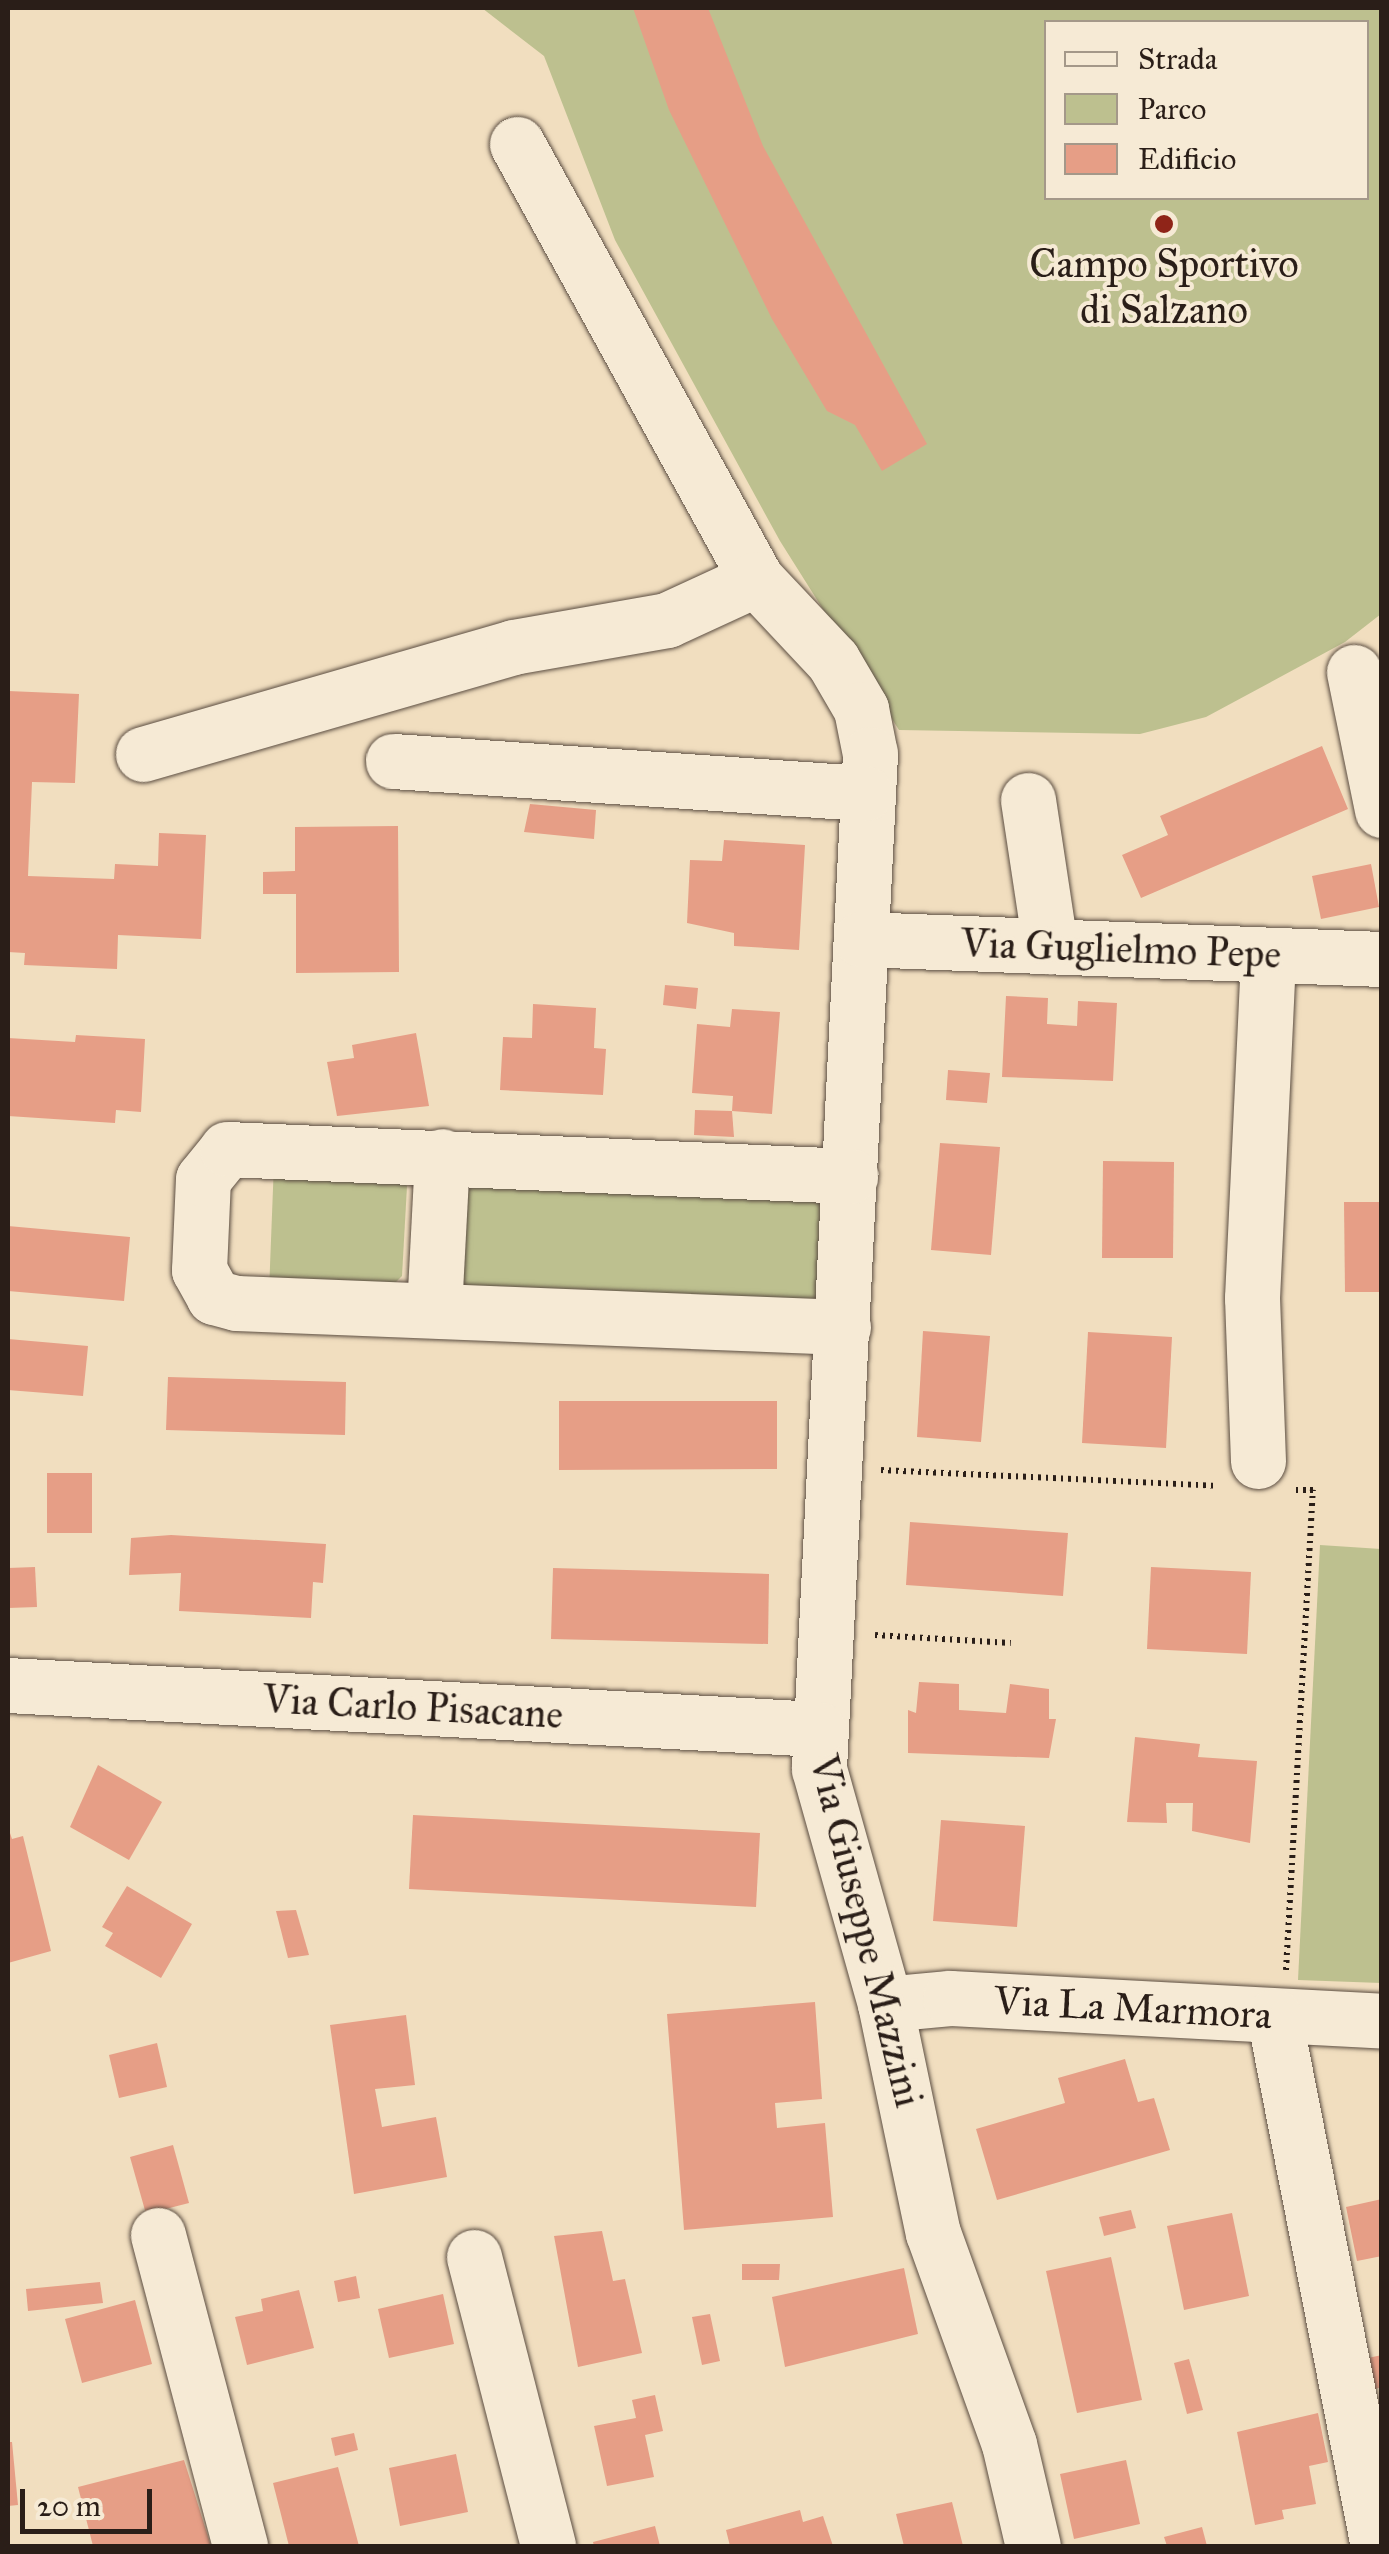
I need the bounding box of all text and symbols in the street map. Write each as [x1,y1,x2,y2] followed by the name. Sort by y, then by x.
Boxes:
[1044,20,1369,200] legend
[1138,41,1218,77] text: Strada
[1138,91,1206,127] text: Parco
[1138,141,1236,177] text: Edificio
[1153,213,1175,235] marker: Campo Sportivo di Salzano
[1029,240,1299,334] place label: Campo Sportivo di Salzano
[960,919,1282,979] street label: Via Guglielmo Pepe
[262,1675,564,1739] street label: Via Carlo Pisacane
[799,1750,933,2112] street label: Via Giuseppe Mazzini
[993,1977,1273,2039] street label: Via La Marmora
[25,2469,158,2531] scale bar
[37,2488,101,2524] text: 20 m

